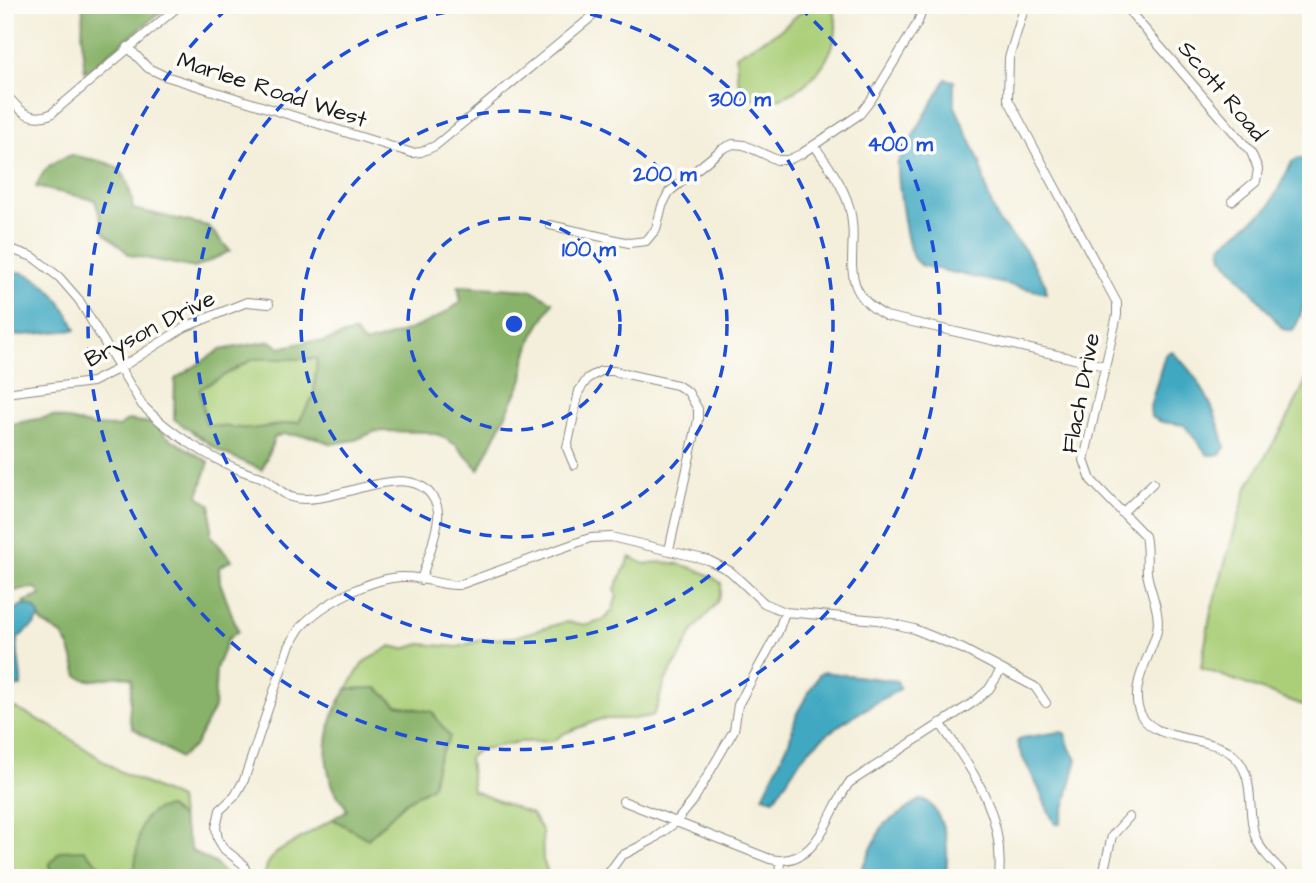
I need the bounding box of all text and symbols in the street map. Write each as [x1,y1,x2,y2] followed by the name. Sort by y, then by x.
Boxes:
[1170,34,1274,149] street label: Scott Road
[173,44,372,136] street label: Marlee Road West
[708,85,772,114] text: 300 m
[867,130,933,159] text: 400 m
[632,160,697,189] text: 200 m
[562,235,617,264] text: 100 m
[79,282,221,376] street label: Bryson Drive
[502,312,526,336] centre of rings
[1054,330,1108,456] street label: Flach Drive

